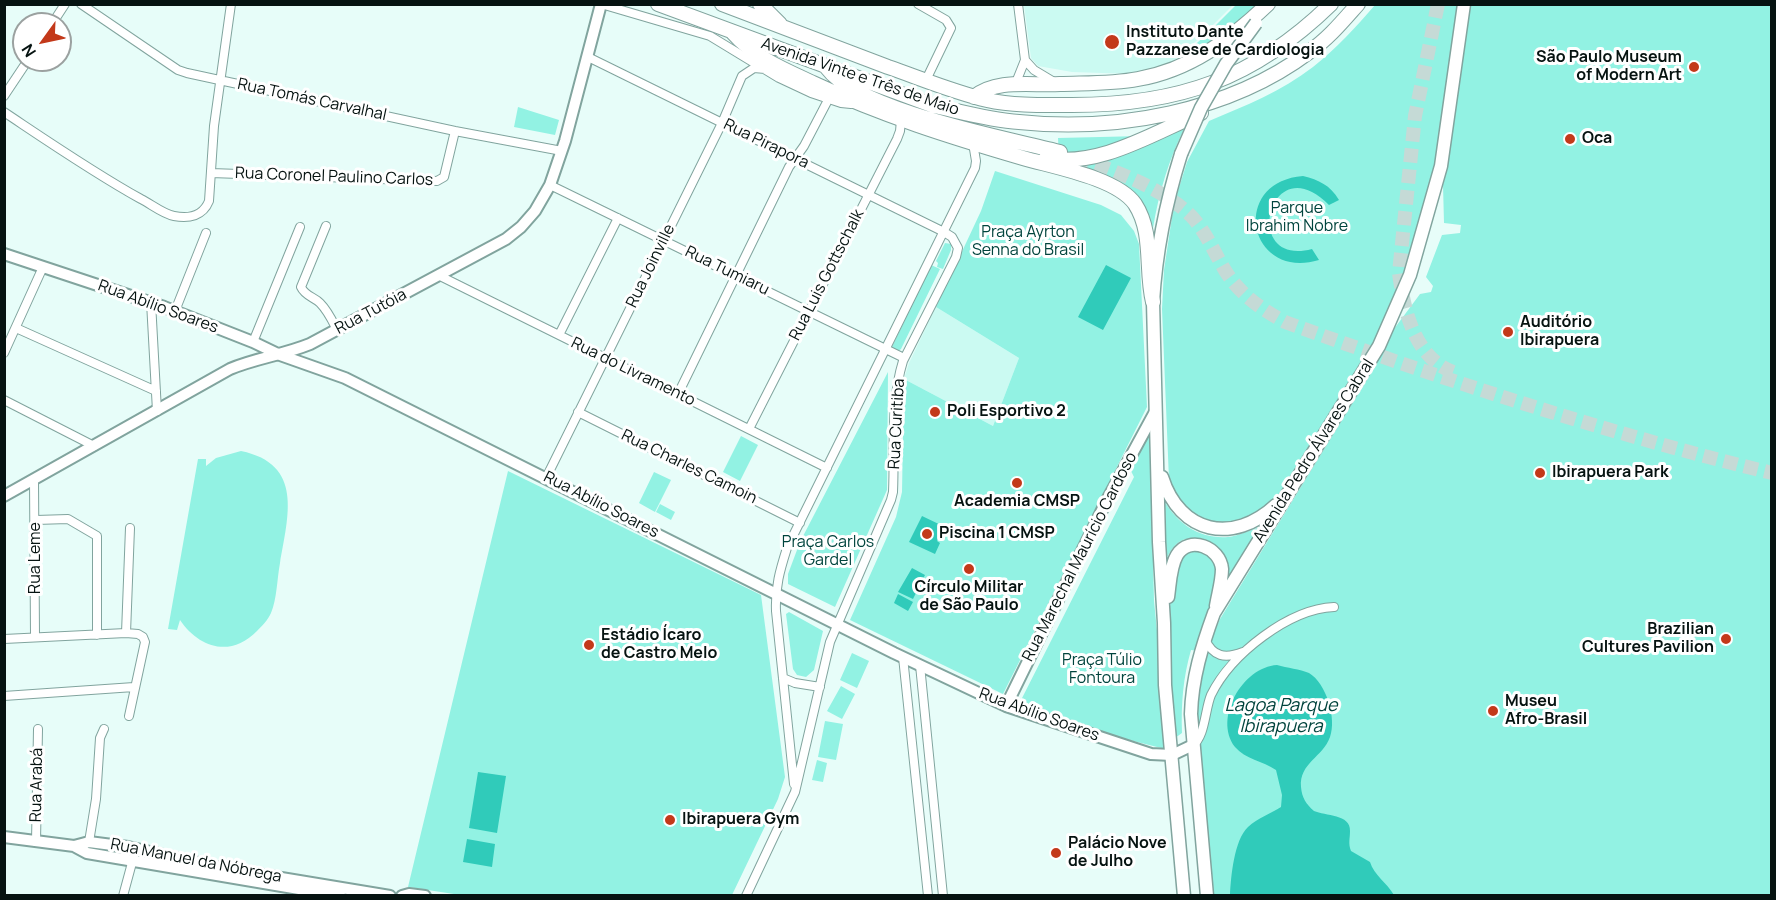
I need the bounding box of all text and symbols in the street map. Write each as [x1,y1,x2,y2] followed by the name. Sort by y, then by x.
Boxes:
[12,12,72,72] north arrow
[1126,23,1324,61] place label: Instituto Dante Pazzanese de Cardiologia
[1103,33,1121,51] marker: Instituto Dante Pazzanese de Cardiologia
[759,34,961,120] street label: Avenida Vinte e Três de Maio
[16,40,41,62] text: N
[1536,48,1682,86] place label: São Paulo Museum of Modern Art
[1687,60,1701,74] marker: São Paulo Museum of Modern Art
[236,75,388,125] street label: Rua Tomás Carvalhal
[720,115,812,173] street label: Rua Pirapora
[1582,129,1612,149] place label: Oca
[1563,132,1577,146] marker: Oca
[235,164,433,190] street label: Rua Coronel Paulino Carlos
[1246,199,1348,237] park label: Parque Ibrahim Nobre
[786,206,868,344] street label: Rua Luis Gottschalk
[623,221,679,311] street label: Rua Joinville
[972,223,1084,261] park label: Praça Ayrton Senna do Brasil
[682,242,772,300] street label: Rua Tumiaru
[95,276,221,338] street label: Rua Abílio Soares
[332,285,410,339] street label: Rua Tutóia
[1520,313,1599,351] place label: Auditório Ibirapuera
[1501,325,1515,339] marker: Auditório Ibirapuera
[568,334,698,410] street label: Rua do Livramento
[1249,356,1379,546] street label: Avenida Pedro Álvares Cabral
[885,378,909,470] street label: Rua Curitiba
[947,402,1066,422] place label: Poli Esportivo 2
[928,405,942,419] marker: Poli Esportivo 2
[618,426,760,508] street label: Rua Charles Camoin
[1019,449,1141,665] street label: Rua Marechal Maurício Cardoso
[1552,463,1669,483] place label: Ibirapuera Park
[1533,466,1547,480] marker: Ibirapuera Park
[540,468,662,542] street label: Rua Abílio Soares
[1010,476,1024,490] marker: Academia CMSP
[954,492,1080,512] place label: Academia CMSP
[26,522,46,594] street label: Rua Leme
[939,524,1055,544] place label: Piscina 1 CMSP
[920,527,934,541] marker: Piscina 1 CMSP
[782,533,874,571] park label: Praça Carlos Gardel
[962,562,976,576] marker: Círculo Militar de São Paulo
[915,578,1023,616] place label: Círculo Militar de São Paulo
[1582,620,1714,658] place label: Brazilian Cultures Pavilion
[601,626,717,664] place label: Estádio Ícaro de Castro Melo
[1719,632,1733,646] marker: Brazilian Cultures Pavilion
[582,638,596,652] marker: Estádio Ícaro de Castro Melo
[1062,651,1142,689] park label: Praça Túlio Fontoura
[976,684,1102,746] street label: Rua Abílio Soares
[1505,692,1587,730] place label: Museu Afro-Brasil
[1225,695,1337,738] water label: Lagoa Parque Ibirapuera
[1486,704,1500,718] marker: Museu Afro-Brasil
[27,748,47,822] street label: Rua Arabá
[682,810,799,830] place label: Ibirapuera Gym
[663,813,677,827] marker: Ibirapuera Gym
[1068,834,1167,872] place label: Palácio Nove de Julho
[109,835,283,887] street label: Rua Manuel da Nóbrega
[1049,846,1063,860] marker: Palácio Nove de Julho

